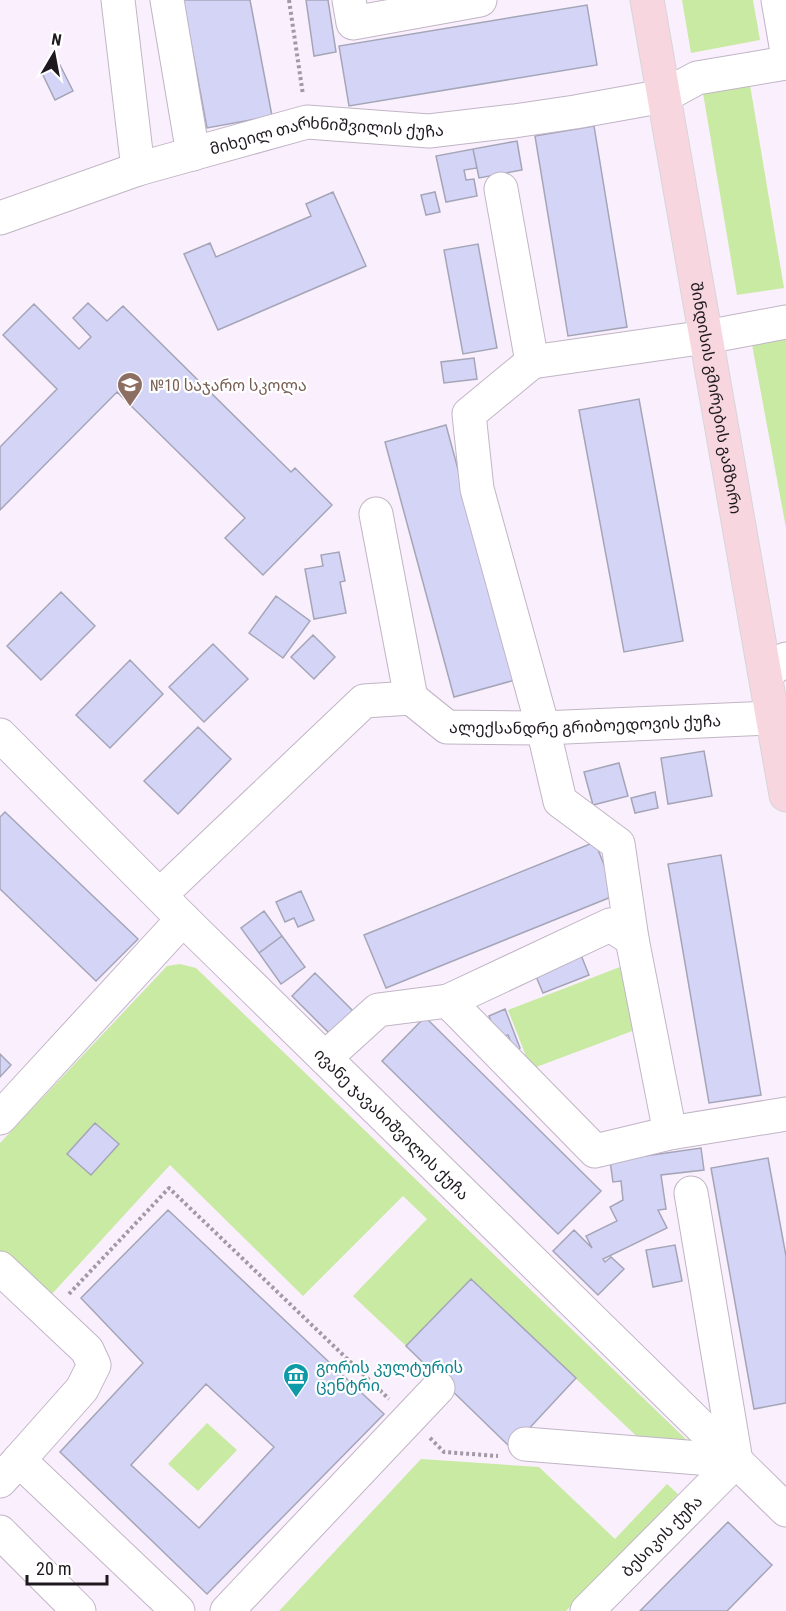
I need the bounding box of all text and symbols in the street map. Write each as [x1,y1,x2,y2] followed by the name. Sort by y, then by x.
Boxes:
[24,24,84,84] north arrow
[50,30,63,50] text: N
[208,112,445,158] street label: მიხეილ თარხნიშვილის ქუჩა
[687,280,746,516] street label: შინდისის გმირების გამზირი
[115,370,145,408] school or university icon: №10 საჯარო სკოლა
[150,376,307,396] place label: №10 საჯარო სკოლა
[449,711,721,738] street label: ალექსანდრე გრიბოედოვის ქუჩა
[311,1044,473,1204] street label: ივანე ჯავახიშვილის ქუჩა
[316,1358,463,1395] place label: გორის კულტურის ცენტრი
[281,1361,311,1399] museum icon: გორის კულტურის ცენტრი
[617,1491,706,1580] street label: ბესიკის ქუჩა
[27,1548,106,1586] scale bar
[36,1558,71,1579] text: 20 m

